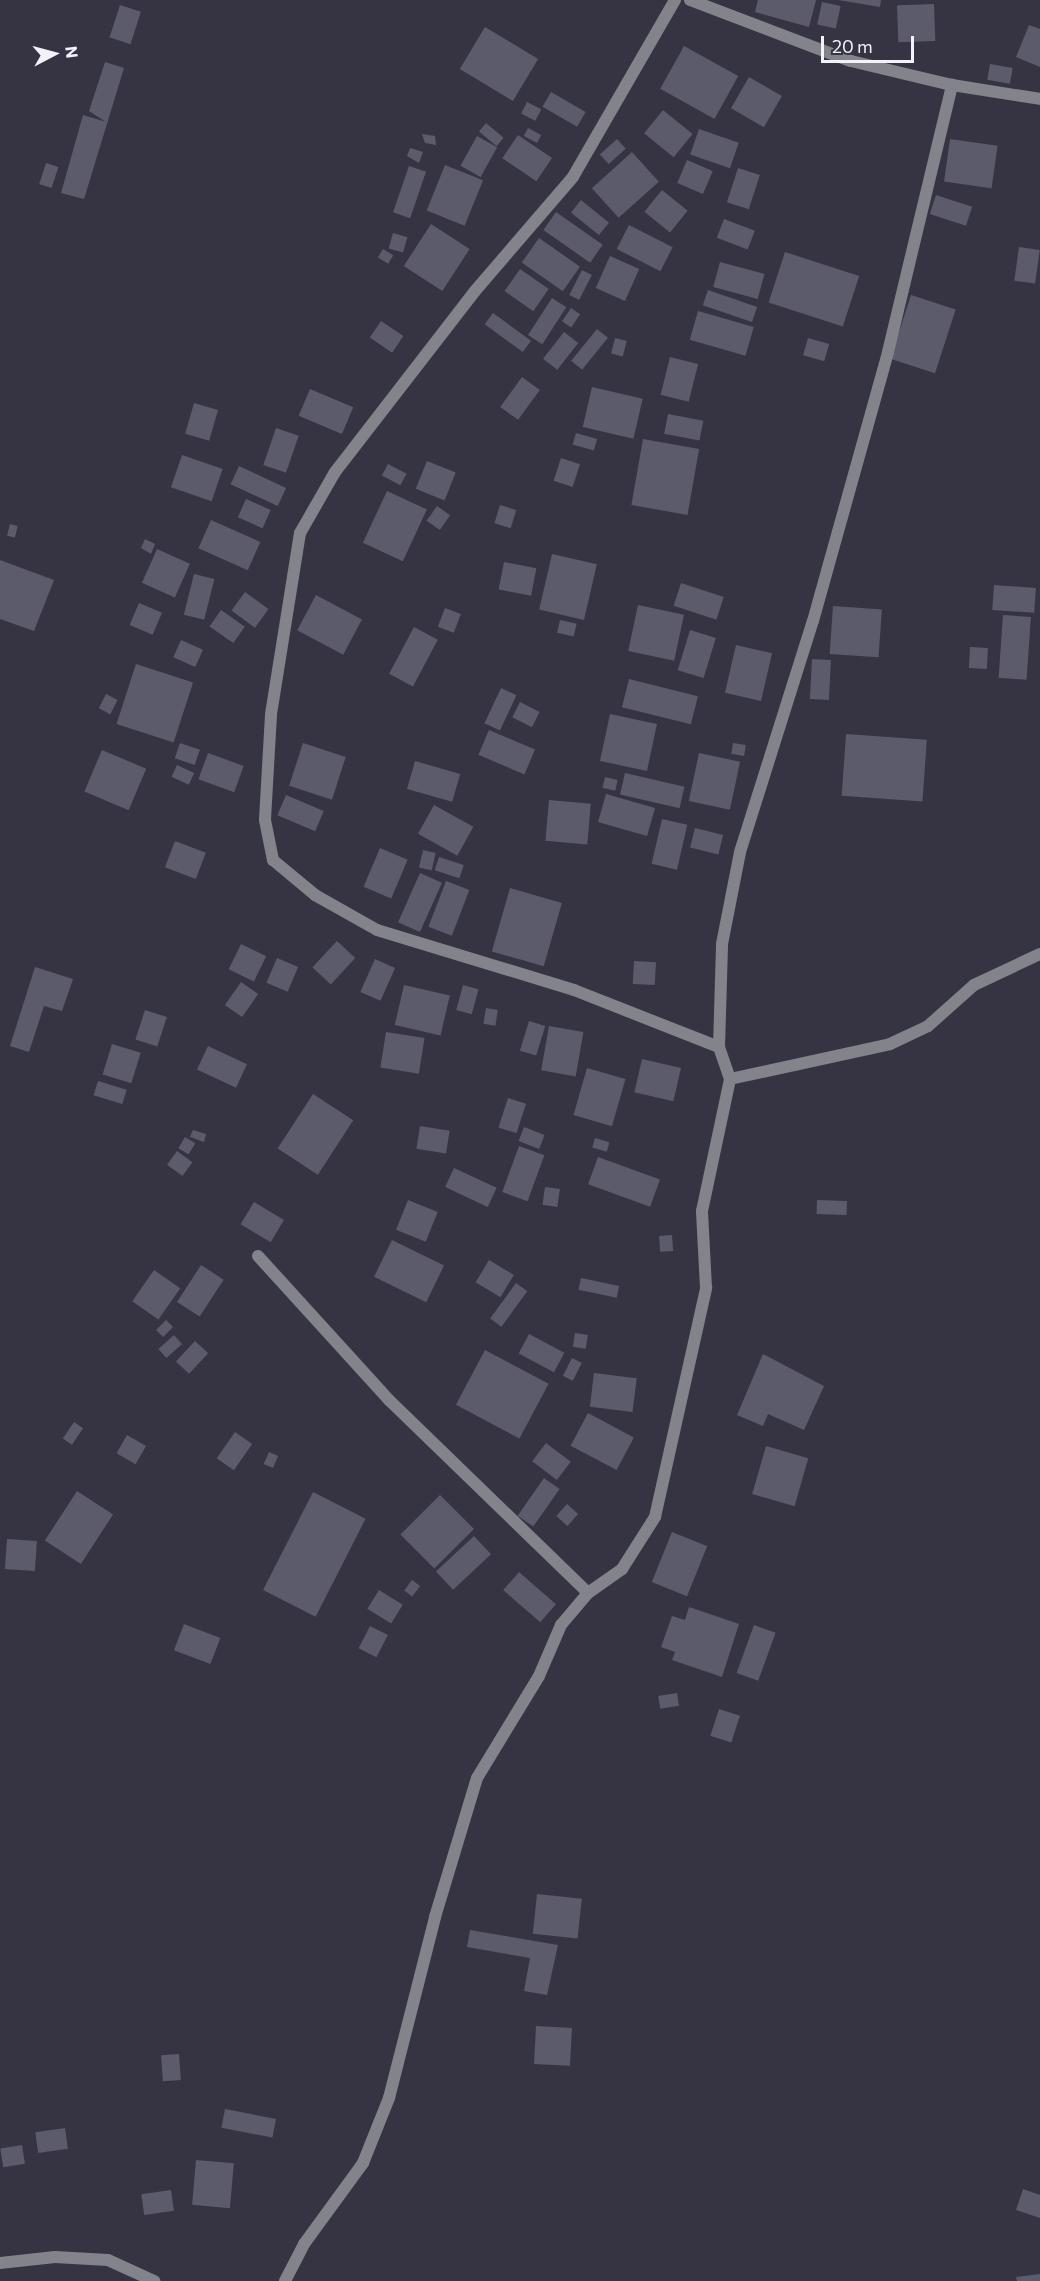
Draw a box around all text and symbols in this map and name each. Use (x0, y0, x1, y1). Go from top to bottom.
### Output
north arrow (24, 24, 84, 84)
scale bar (824, 24, 917, 62)
text: 20 m (832, 35, 873, 57)
text: N (62, 45, 82, 59)

